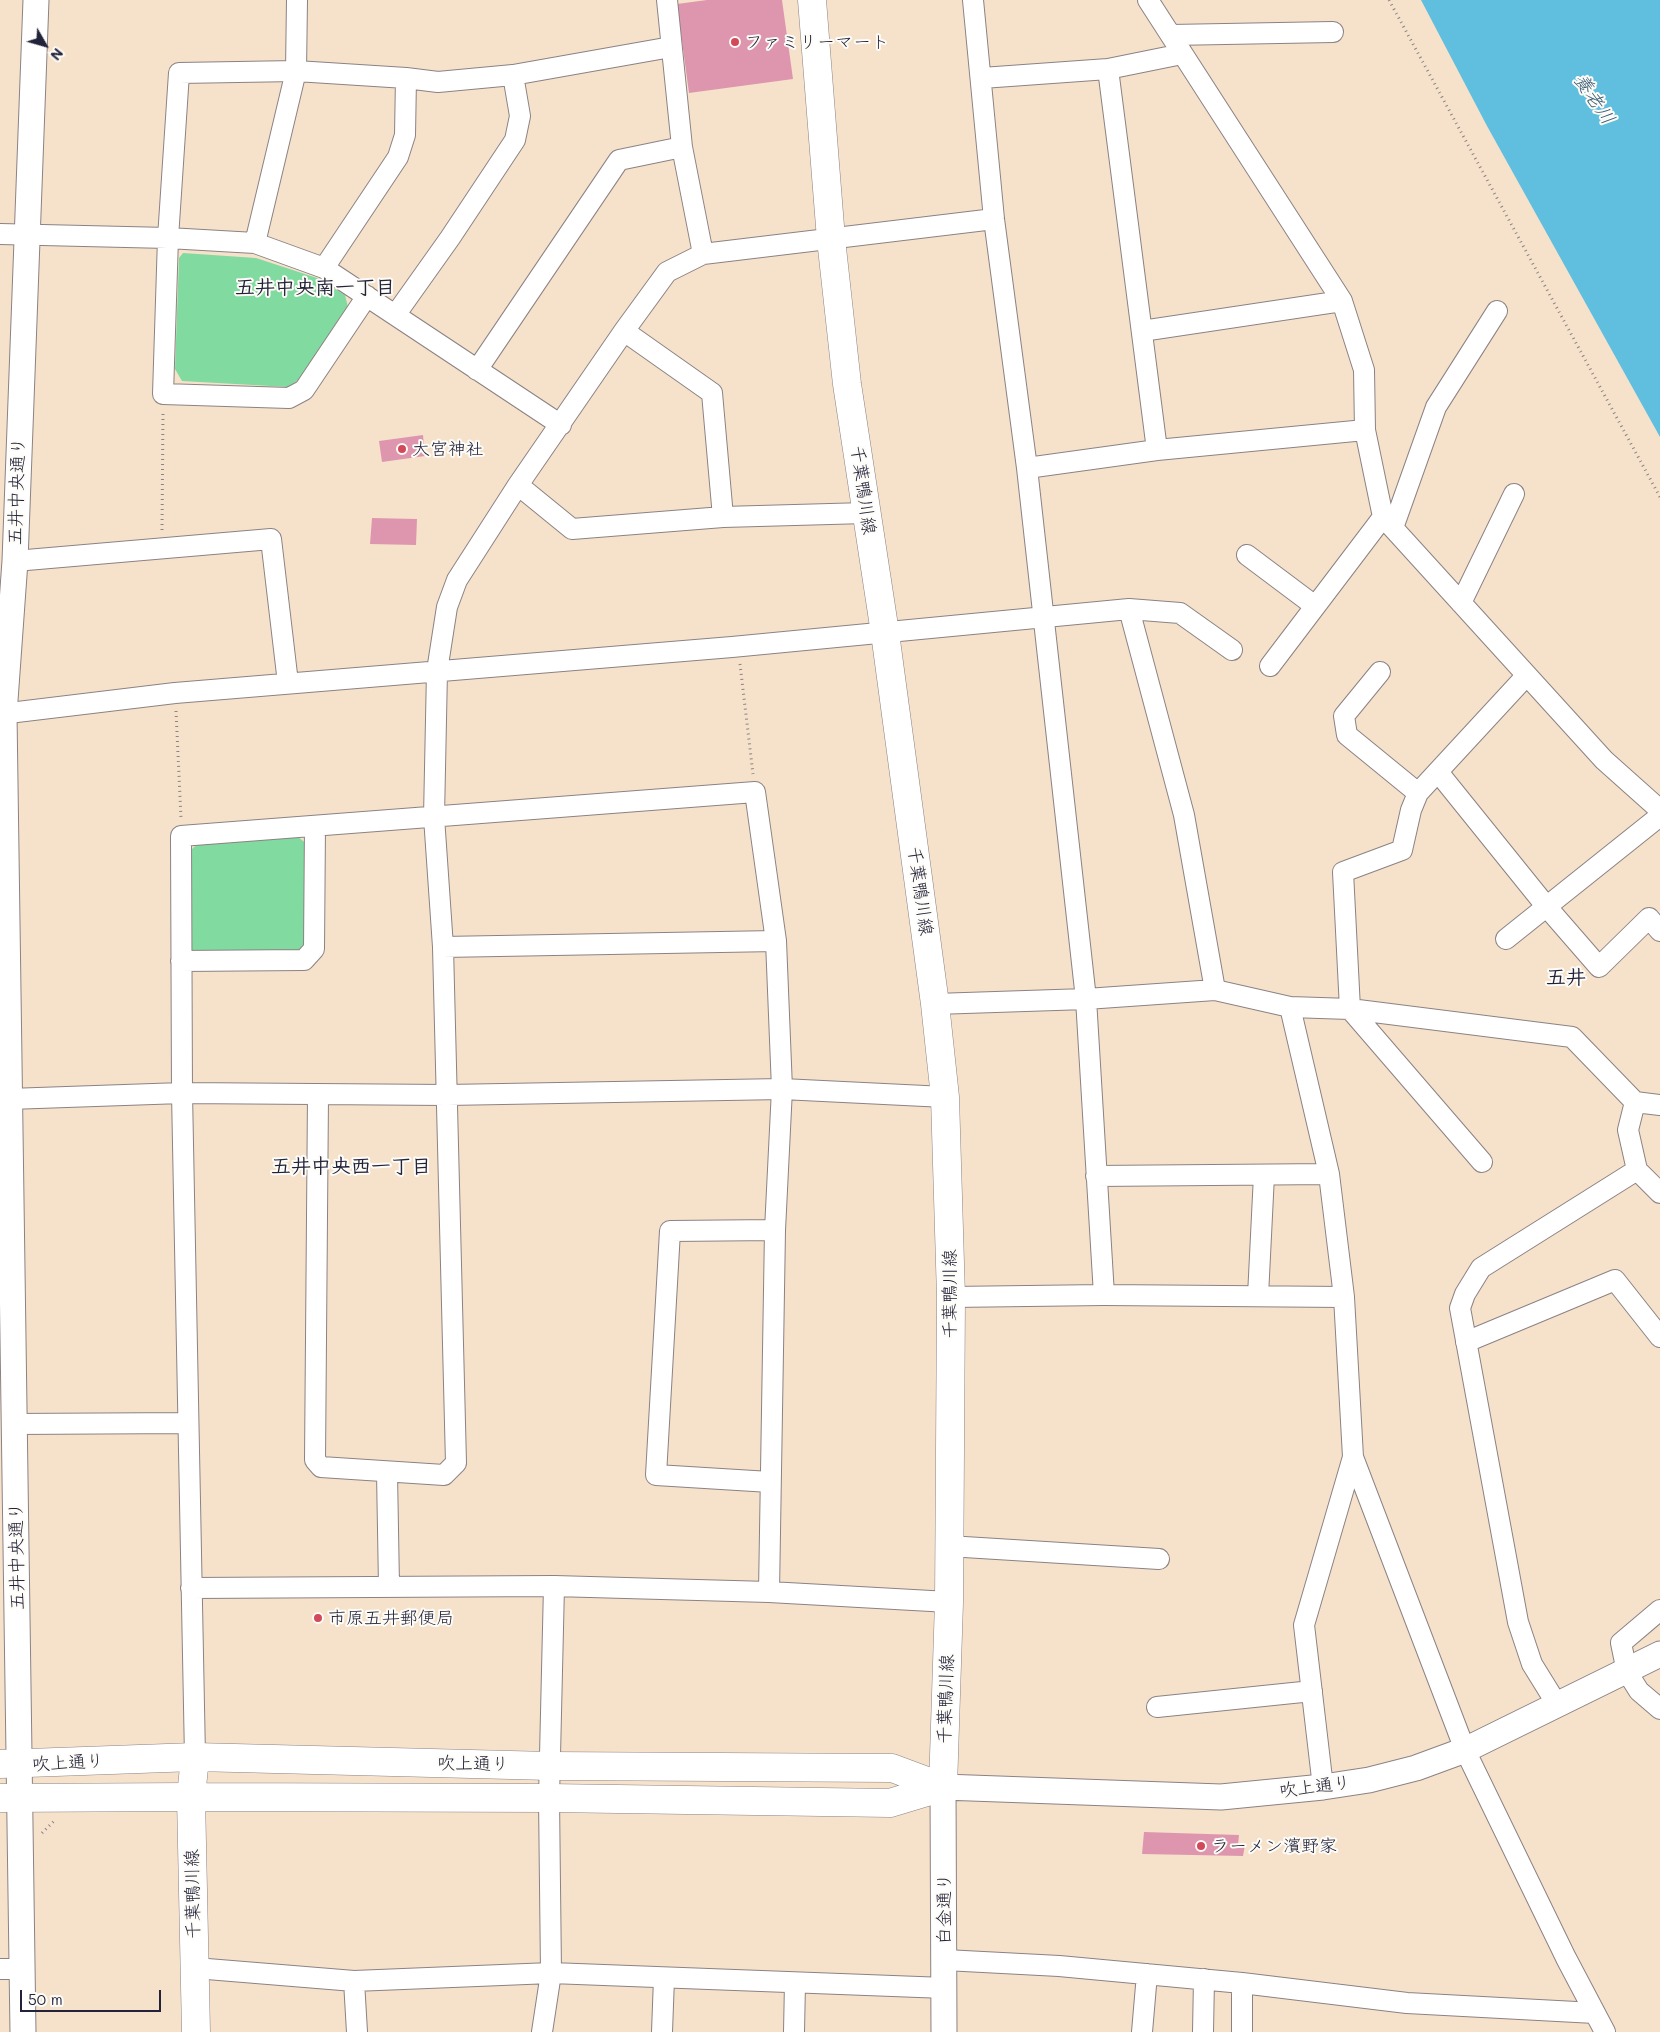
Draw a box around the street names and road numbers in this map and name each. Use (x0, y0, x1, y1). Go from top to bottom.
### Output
street label: 五井中央通り (4, 437, 30, 545)
street label: 千葉鴨川線 (846, 444, 880, 536)
street label: 千葉鴨川線 (903, 845, 937, 937)
street label: 千葉鴨川線 (939, 1249, 961, 1339)
street label: 五井中央通り (5, 1502, 29, 1610)
street label: 千葉鴨川線 (934, 1654, 958, 1744)
street label: 吹上通り (31, 1750, 105, 1776)
street label: 吹上通り (437, 1753, 509, 1775)
street label: 吹上通り (1278, 1772, 1352, 1802)
street label: 千葉鴨川線 (181, 1849, 205, 1939)
street label: 白金通り (933, 1873, 955, 1945)

